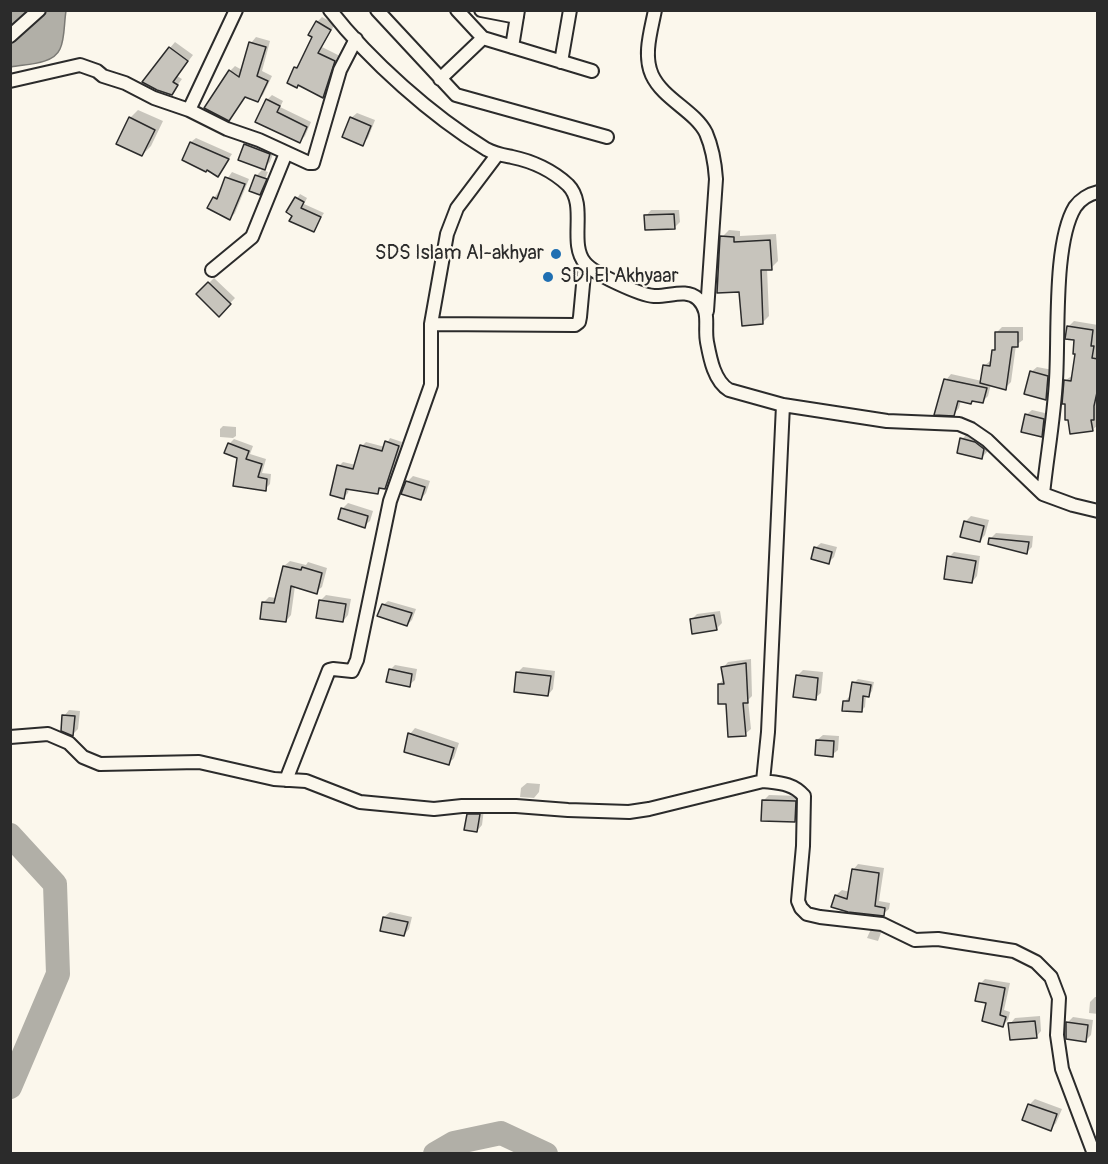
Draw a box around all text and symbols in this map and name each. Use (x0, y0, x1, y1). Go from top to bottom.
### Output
place label: SDS Islam Al-akhyar (375, 242, 544, 266)
marker: SDS Islam Al-akhyar (549, 247, 563, 261)
place label: SDI El Akhyaar (560, 265, 679, 289)
marker: SDI El Akhyaar (541, 270, 555, 284)

